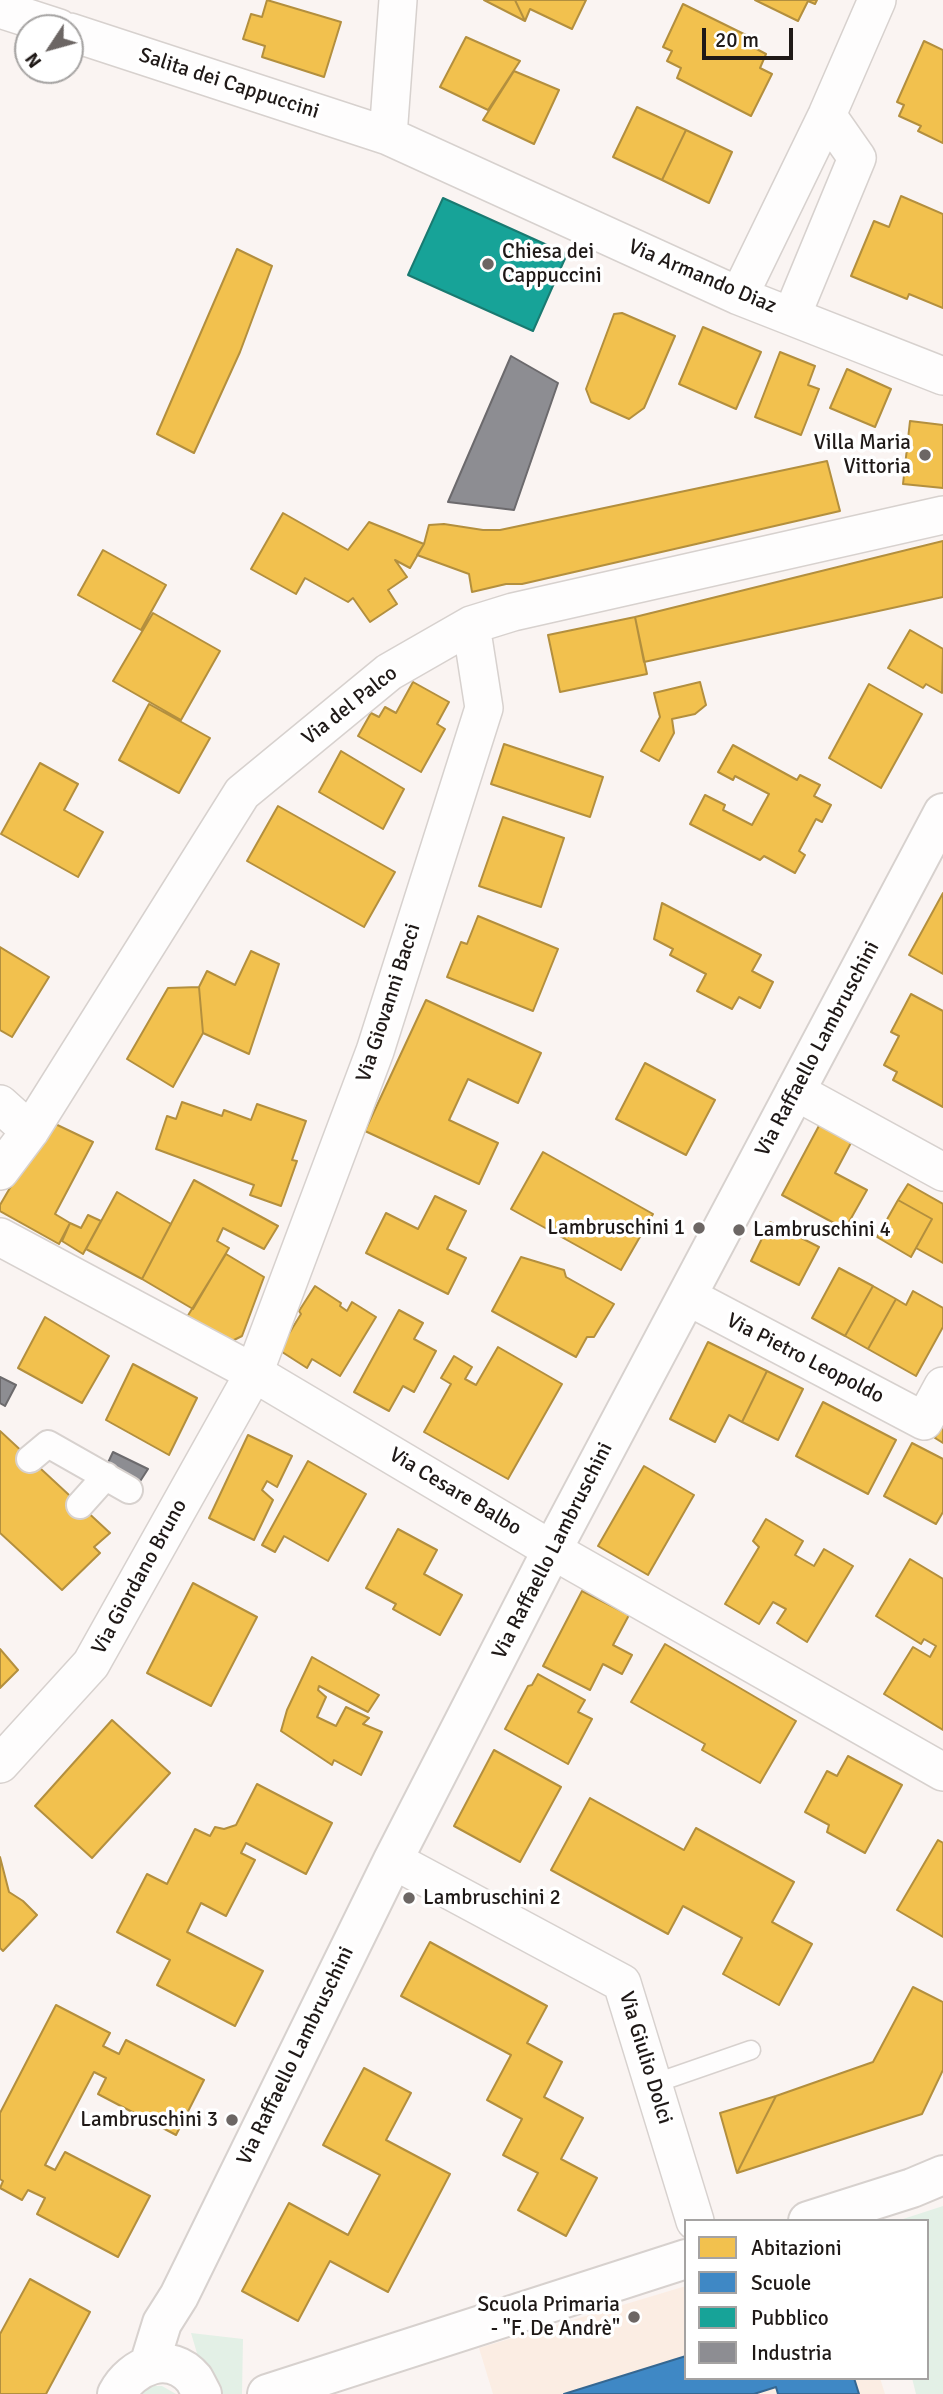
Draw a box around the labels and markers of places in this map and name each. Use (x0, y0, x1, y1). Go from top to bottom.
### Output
place label: Chiesa dei Cappuccini (502, 239, 602, 289)
marker: Chiesa dei Cappuccini (480, 256, 496, 272)
place label: Villa Maria Vittoria (814, 430, 911, 480)
marker: Villa Maria Vittoria (917, 447, 933, 463)
place label: Lambruschini 1 (547, 1215, 685, 1241)
place label: Lambruschini 4 (753, 1217, 891, 1243)
marker: Lambruschini 1 (691, 1220, 707, 1236)
marker: Lambruschini 4 (731, 1222, 747, 1238)
place label: Lambruschini 2 (423, 1885, 561, 1911)
marker: Lambruschini 2 (401, 1890, 417, 1906)
place label: Lambruschini 3 (80, 2107, 218, 2133)
marker: Lambruschini 3 (224, 2112, 240, 2128)
place label: Scuola Primaria - "F. De Andrè" (477, 2292, 620, 2342)
marker: Scuola Primaria - "F. De Andrè" (626, 2309, 642, 2325)

